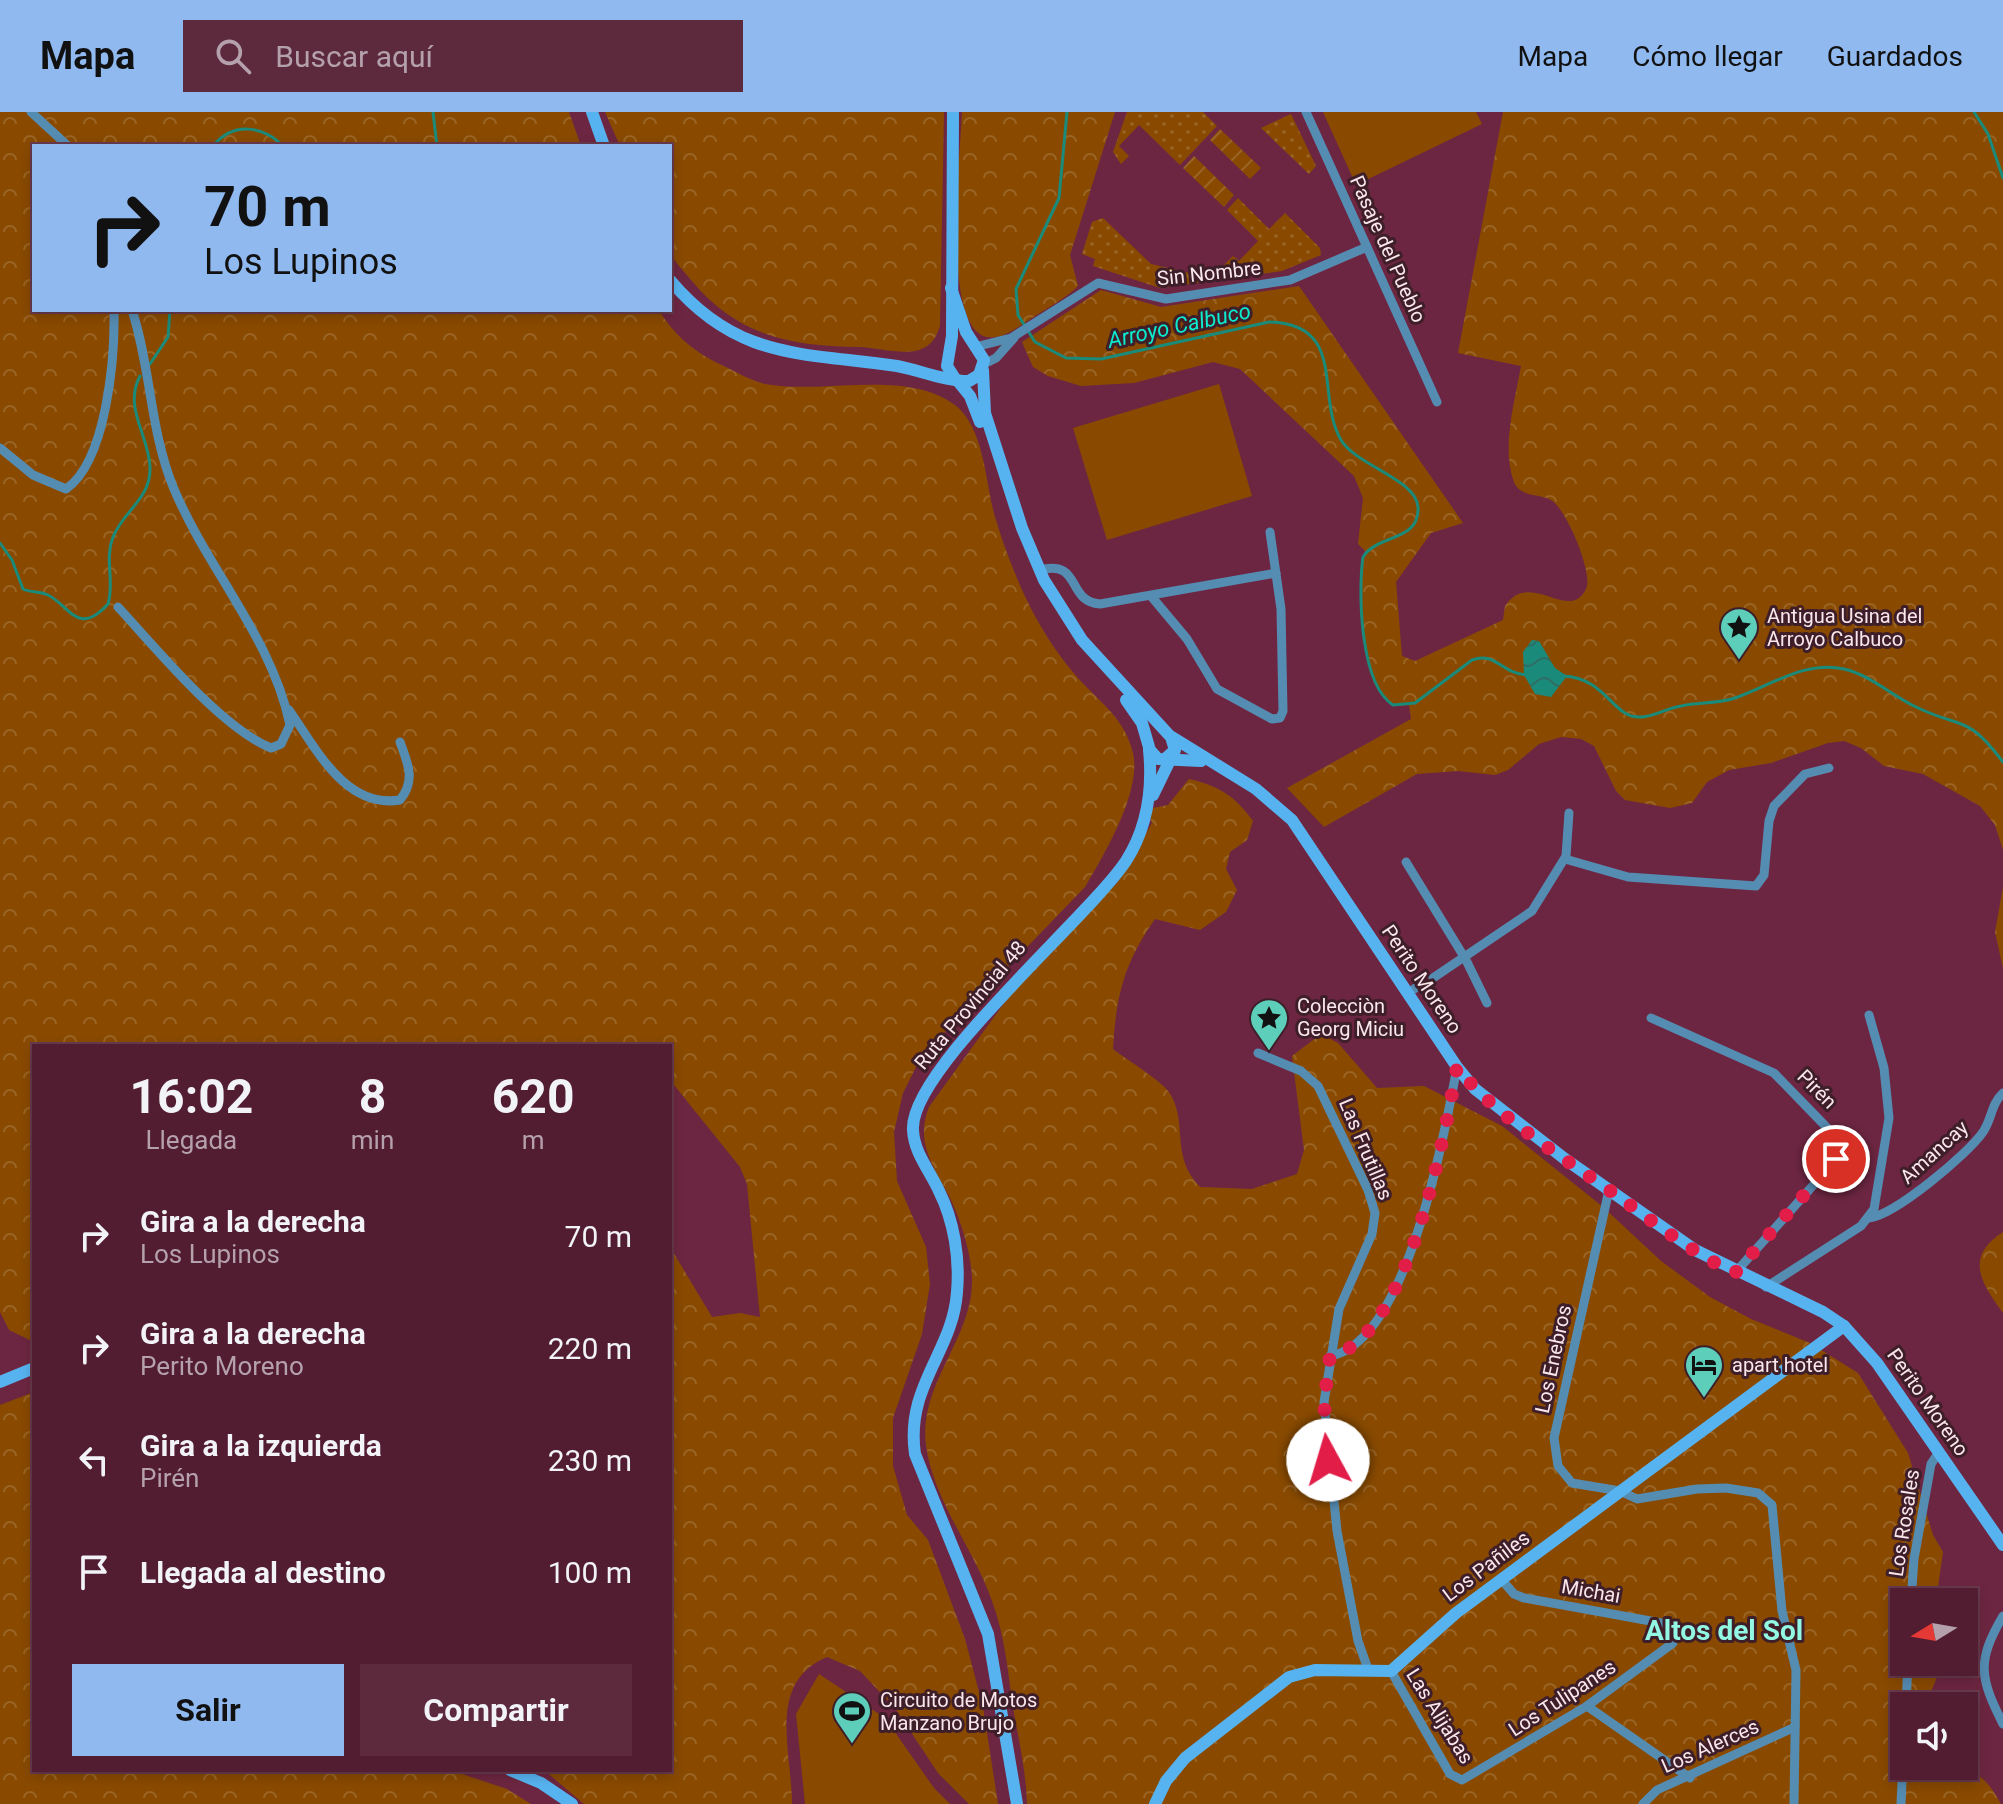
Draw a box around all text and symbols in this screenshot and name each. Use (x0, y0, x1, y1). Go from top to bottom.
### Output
search box (183, 20, 743, 92)
text: Mapa (40, 34, 135, 78)
icon: search (211, 34, 255, 78)
text: Buscar aquí (275, 39, 433, 74)
text: Mapa (1518, 40, 1588, 73)
text: Cómo llegar (1632, 40, 1783, 73)
text: Guardados (1827, 40, 1963, 73)
street label: Pasaje del Pueblo (1345, 172, 1431, 326)
text: 70 m (204, 174, 331, 240)
icon: right (72, 176, 176, 280)
text: Los Lupinos (204, 241, 398, 283)
street label: Sin Nombre (1156, 256, 1262, 290)
water label: Arroyo Calbuco (1104, 298, 1253, 353)
place label: Antigua Usina del Arroyo Calbuco (1767, 604, 1922, 651)
place icon: Antigua Usina del Arroyo Calbuco (1718, 606, 1760, 661)
street label: Perito Moreno (1377, 920, 1467, 1038)
street label: Ruta Provincial 48 (909, 936, 1031, 1074)
place label: Colecciòn Georg Miciu (1297, 994, 1404, 1041)
place icon: Colecciòn Georg Miciu (1248, 997, 1290, 1052)
street label: Pirén (1792, 1064, 1842, 1114)
text: 16:02 (130, 1068, 253, 1125)
text: 8 (359, 1068, 386, 1125)
text: 620 (492, 1068, 574, 1125)
street label: Las Frutillas (1334, 1095, 1398, 1203)
street label: Amancay (1895, 1115, 1973, 1189)
text: Llegada (146, 1125, 237, 1155)
text: min (351, 1125, 394, 1155)
text: m (522, 1125, 545, 1155)
pin (1802, 1125, 1870, 1193)
icon: arrive (1814, 1137, 1858, 1181)
text: Gira a la derecha (140, 1204, 366, 1239)
icon: right (72, 1214, 116, 1258)
text: 70 m (565, 1219, 632, 1254)
text: Los Lupinos (140, 1239, 280, 1269)
street label: Los Enebros (1530, 1303, 1576, 1415)
text: Gira a la derecha (140, 1316, 366, 1351)
icon: right (72, 1326, 116, 1370)
text: 220 m (548, 1331, 632, 1366)
hotel icon: apart hotel (1683, 1344, 1725, 1399)
street label: Perito Moreno (1882, 1344, 1974, 1460)
text: Perito Moreno (140, 1351, 304, 1381)
place label: apart hotel (1732, 1353, 1828, 1377)
position arrow (1286, 1418, 1370, 1502)
text: Gira a la izquierda (140, 1428, 382, 1463)
icon: left (72, 1438, 116, 1482)
text: 230 m (548, 1443, 632, 1478)
text: Pirén (140, 1463, 199, 1493)
street label: Los Rosales (1884, 1468, 1924, 1578)
street label: Los Pañiles (1438, 1526, 1534, 1606)
icon: arrive (72, 1550, 116, 1594)
text: Llegada al destino (140, 1555, 386, 1590)
text: 100 m (548, 1555, 632, 1590)
street label: Michai (1560, 1574, 1622, 1608)
north arrow (1890, 1588, 1978, 1676)
map controls (1890, 1588, 1978, 1780)
district label: Altos del Sol (1645, 1614, 1803, 1647)
street label: Los Tulipanes (1504, 1654, 1620, 1742)
button: Salir (72, 1664, 344, 1756)
button: Compartir (360, 1664, 632, 1756)
street label: Las Alijabas (1401, 1664, 1479, 1768)
place label: Circuito de Motos Manzano Brujo (880, 1688, 1037, 1735)
sports icon: Circuito de Motos Manzano Brujo (831, 1690, 873, 1745)
button: sound (1890, 1692, 1978, 1780)
street label: Los Alerces (1658, 1714, 1762, 1778)

